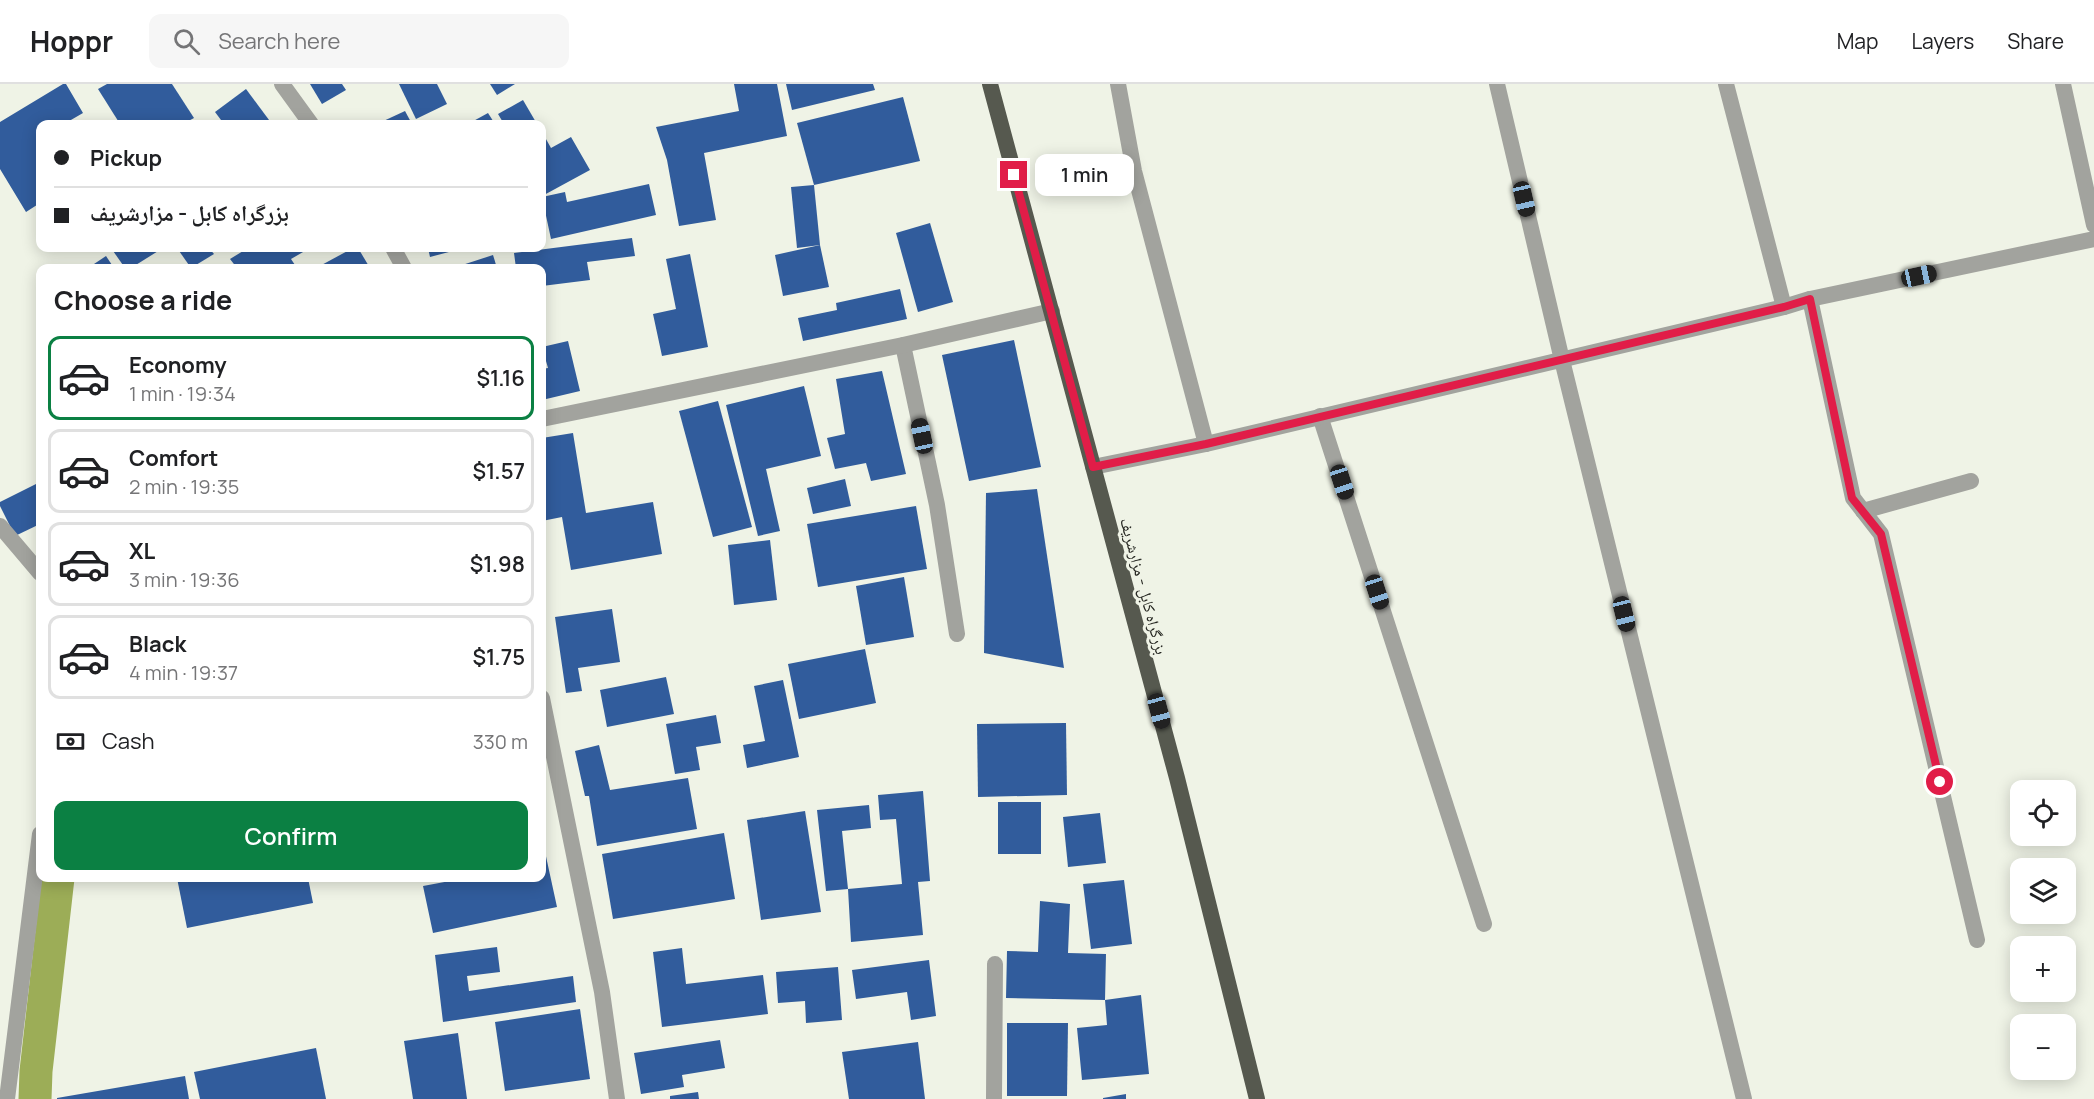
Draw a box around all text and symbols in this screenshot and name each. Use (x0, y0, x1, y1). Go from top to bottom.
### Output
search box (149, 14, 569, 68)
text: Hoppr (30, 22, 113, 60)
icon: search (170, 25, 203, 58)
text: Search here (218, 26, 340, 56)
text: Map (1837, 27, 1878, 55)
text: Layers (1911, 27, 1974, 55)
text: Share (2007, 27, 2064, 55)
text: Pickup (90, 143, 162, 173)
callout: 1 min (1035, 154, 1134, 196)
route end (1000, 161, 1027, 188)
text: 1 min (1061, 161, 1108, 188)
car (1511, 179, 1537, 219)
text: بزرگراه کابل - مزارشریف (90, 198, 289, 228)
car (1900, 263, 1938, 289)
text: Choose a ride (54, 281, 232, 318)
text: Economy (129, 350, 227, 380)
icon: car (57, 351, 111, 405)
text: $1.16 (476, 363, 525, 393)
text: 1 min · 19:34 (129, 380, 236, 407)
car (909, 417, 935, 455)
text: Comfort (129, 443, 218, 473)
icon: car (57, 444, 111, 498)
text: $1.57 (472, 456, 525, 486)
car (1328, 462, 1356, 502)
text: 2 min · 19:35 (129, 473, 239, 500)
street label: بزرگراه کابل - مزارشریف (1115, 515, 1173, 657)
text: XL (129, 536, 155, 566)
icon: car (57, 537, 111, 591)
text: $1.98 (470, 549, 525, 579)
text: 3 min · 19:36 (129, 566, 240, 593)
car (1363, 572, 1391, 612)
car (1611, 594, 1637, 634)
text: Black (129, 629, 186, 659)
icon: car (57, 630, 111, 684)
text: $1.75 (472, 642, 525, 672)
text: 4 min · 19:37 (129, 659, 238, 686)
car (1146, 691, 1172, 731)
icon: cash (54, 725, 87, 758)
text: Cash (102, 726, 155, 756)
text: 330 m (473, 728, 528, 755)
route start (1926, 768, 1953, 795)
map controls (2010, 780, 2076, 1080)
button: locate (2010, 780, 2076, 846)
button: Confirm (54, 801, 528, 870)
button: layers (2010, 858, 2076, 924)
button: + (2010, 936, 2076, 1002)
button: − (2010, 1014, 2076, 1080)

